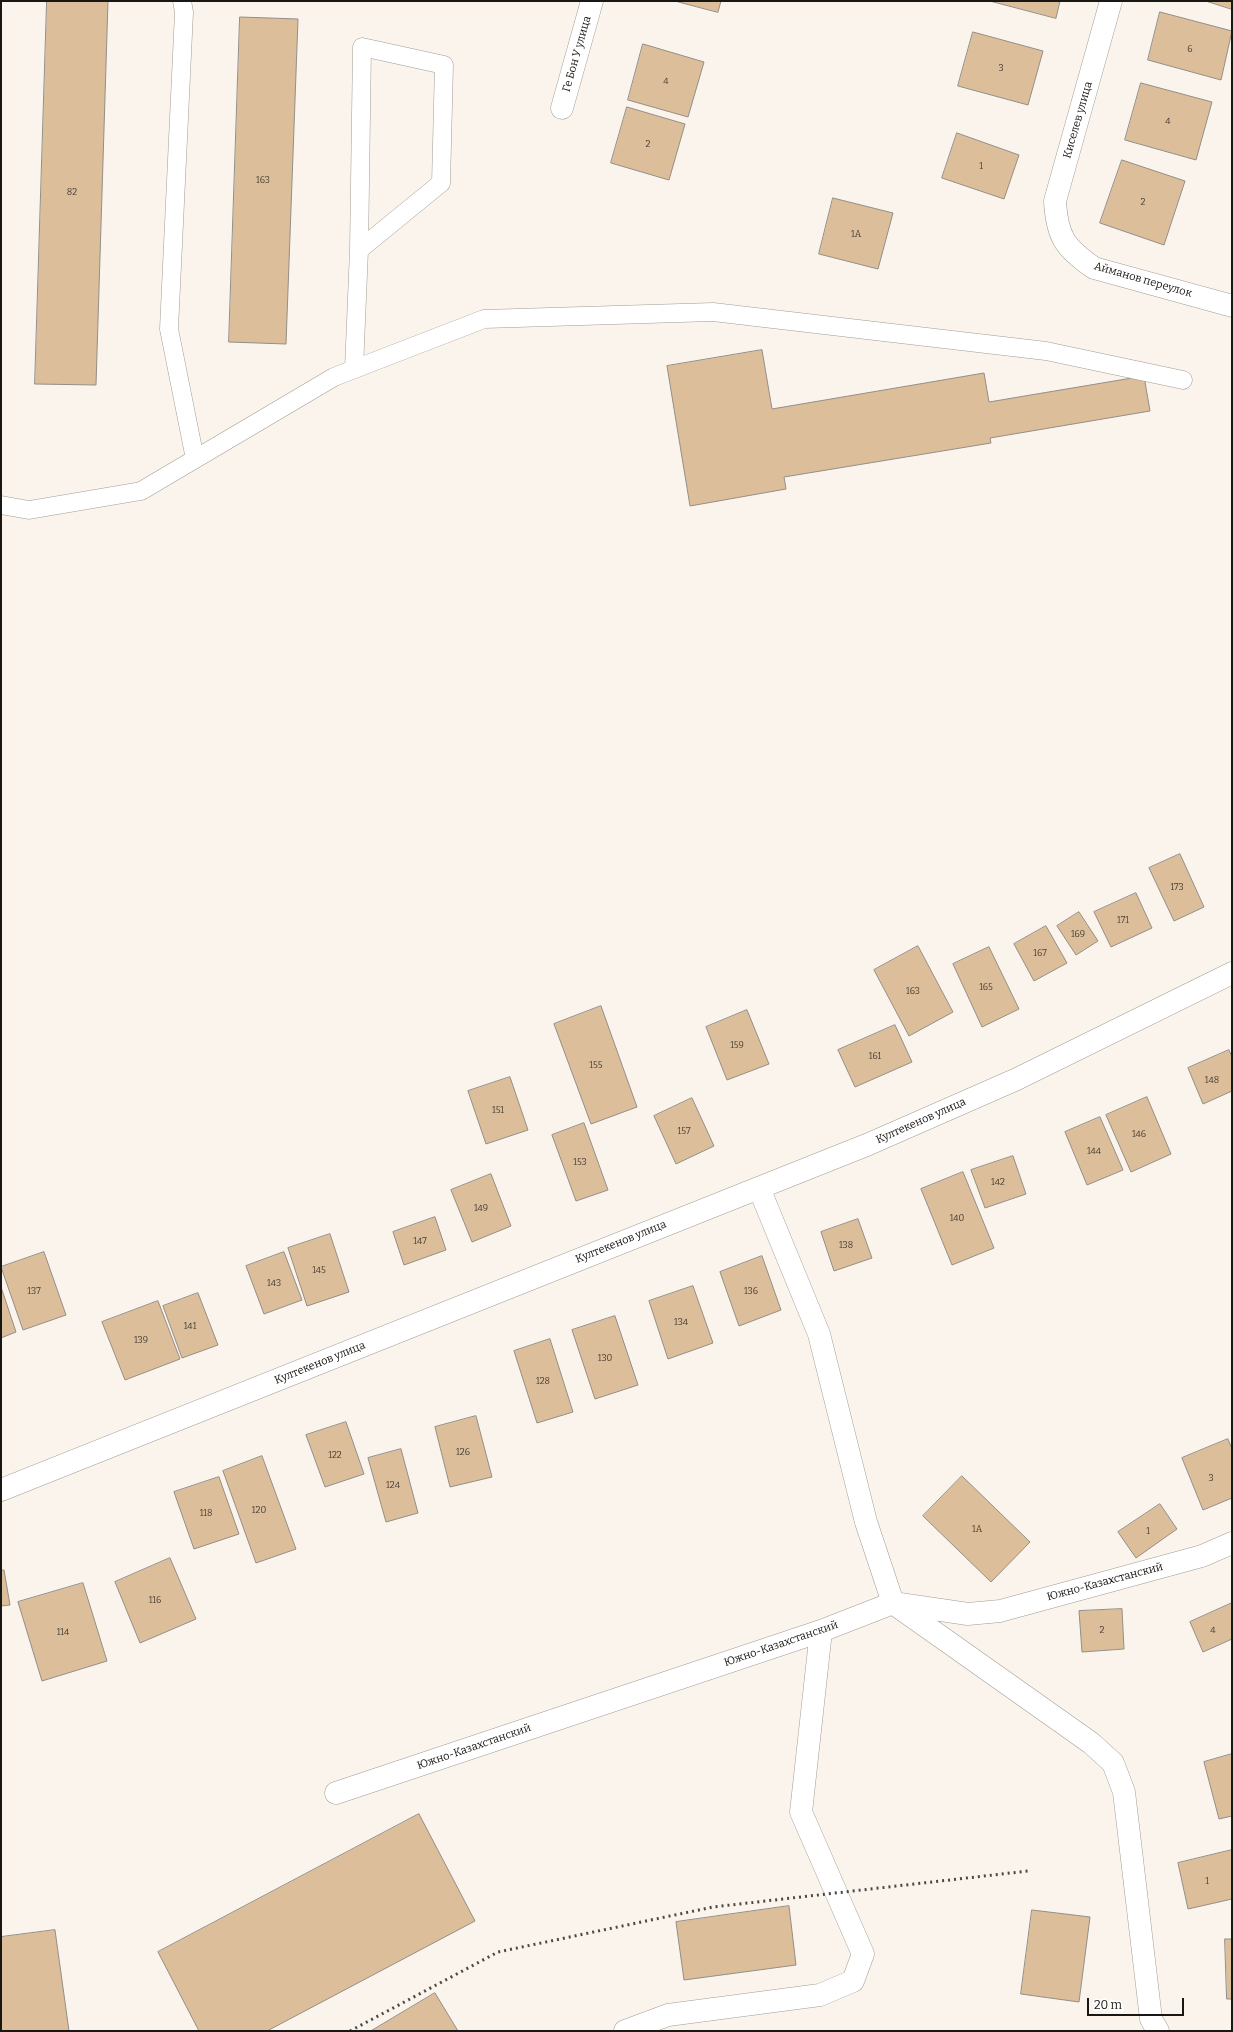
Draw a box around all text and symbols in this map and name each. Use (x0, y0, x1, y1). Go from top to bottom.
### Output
street label: Ге Бон У улица (560, 15, 594, 93)
house number: 6 (1187, 44, 1193, 54)
house number: 3 (998, 63, 1004, 73)
house number: 4 (663, 76, 669, 86)
street label: Киселев улица (1061, 80, 1095, 160)
house number: 4 (1165, 116, 1171, 126)
house number: 2 (646, 139, 650, 149)
house number: 1 (979, 161, 983, 171)
house number: 163 (256, 175, 270, 185)
house number: 82 (67, 187, 77, 197)
house number: 2 (1141, 197, 1145, 207)
house number: 1А (851, 229, 861, 239)
street label: Айманов переулок (1092, 260, 1194, 300)
house number: 173 (1170, 882, 1184, 892)
house number: 171 (1117, 915, 1129, 925)
house number: 169 (1071, 929, 1085, 939)
house number: 167 (1033, 948, 1047, 958)
house number: 165 (979, 982, 993, 992)
house number: 163 (906, 986, 920, 996)
house number: 159 (730, 1040, 744, 1050)
house number: 161 (869, 1051, 881, 1061)
house number: 155 (589, 1060, 603, 1070)
house number: 148 (1205, 1075, 1219, 1085)
street label: Култекенов улица (874, 1095, 968, 1147)
house number: 151 (492, 1105, 504, 1115)
house number: 157 (678, 1126, 690, 1136)
house number: 146 (1132, 1129, 1146, 1139)
house number: 144 (1087, 1146, 1101, 1156)
house number: 153 (573, 1157, 587, 1167)
house number: 142 (991, 1177, 1005, 1187)
house number: 149 (474, 1203, 488, 1213)
house number: 140 (950, 1213, 964, 1223)
street label: Култекенов улица (574, 1218, 668, 1266)
house number: 147 (413, 1236, 427, 1246)
house number: 138 (839, 1240, 853, 1250)
house number: 145 (312, 1265, 326, 1275)
house number: 143 (267, 1278, 281, 1288)
house number: 137 (27, 1286, 41, 1296)
house number: 136 (744, 1286, 758, 1296)
house number: 134 (674, 1317, 688, 1327)
house number: 141 (184, 1321, 196, 1331)
house number: 139 (134, 1335, 148, 1345)
street label: Култекенов улица (273, 1339, 367, 1387)
house number: 130 (598, 1353, 612, 1363)
house number: 128 (536, 1376, 550, 1386)
house number: 126 (456, 1447, 470, 1457)
house number: 122 (328, 1450, 342, 1460)
house number: 3 (1208, 1473, 1214, 1483)
house number: 124 (386, 1480, 400, 1490)
house number: 120 (252, 1505, 266, 1515)
house number: 118 (200, 1508, 212, 1518)
house number: 1А (972, 1524, 982, 1534)
house number: 1 (1146, 1526, 1150, 1536)
street label: Южно-Казахстанский (1046, 1560, 1164, 1604)
house number: 116 (149, 1595, 161, 1605)
street label: Южно-Казахстанский (722, 1618, 840, 1670)
house number: 2 (1100, 1625, 1104, 1635)
house number: 4 (1210, 1625, 1216, 1635)
house number: 114 (57, 1627, 69, 1637)
street label: Южно-Казахстанский (415, 1721, 533, 1773)
house number: 1 (1205, 1876, 1209, 1886)
scale bar (1089, 1990, 1186, 2016)
text: 20 m (1094, 1998, 1122, 2012)

